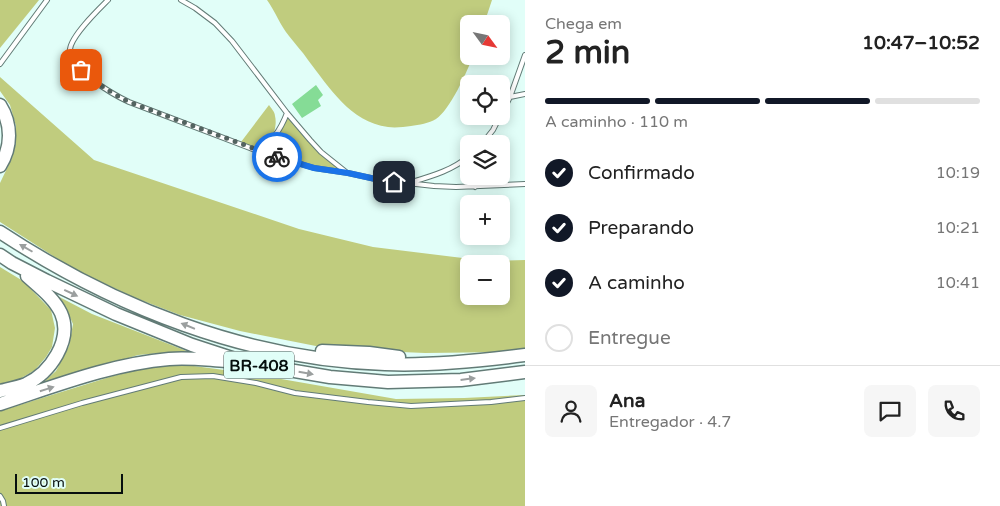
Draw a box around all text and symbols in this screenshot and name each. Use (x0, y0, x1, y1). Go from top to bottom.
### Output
text: Chega em (545, 14, 622, 34)
north arrow (460, 15, 510, 65)
map controls (460, 15, 510, 305)
text: 10:47–10:52 (862, 32, 980, 54)
text: 2 min (545, 34, 630, 72)
pin (60, 49, 102, 91)
icon: bag (67, 56, 95, 84)
button: locate (460, 75, 510, 125)
text: A caminho · 110 m (545, 112, 688, 132)
courier (252, 132, 302, 182)
button: layers (460, 135, 510, 185)
icon: bike (263, 143, 291, 171)
icon: check (545, 159, 573, 187)
pin (373, 161, 415, 203)
text: Confirmado (588, 162, 695, 184)
text: 10:19 (936, 163, 980, 183)
icon: home (380, 168, 408, 196)
button: + (460, 195, 510, 245)
icon: check (545, 214, 573, 242)
text: Preparando (588, 217, 694, 239)
text: 10:21 (936, 218, 980, 238)
one-way arrow (18, 244, 33, 252)
button: − (460, 255, 510, 305)
icon: check (545, 269, 573, 297)
text: A caminho (588, 272, 685, 294)
text: 10:41 (936, 273, 980, 293)
one-way arrow (64, 289, 78, 297)
one-way arrow (180, 322, 195, 329)
text: Entregue (588, 327, 671, 349)
road number: BR-408 (224, 352, 294, 378)
one-way arrow (299, 370, 315, 378)
one-way arrow (461, 375, 477, 383)
one-way arrow (39, 385, 54, 393)
button: person (545, 385, 597, 437)
button: chat (864, 385, 916, 437)
button: phone (928, 385, 980, 437)
text: Ana (609, 390, 645, 412)
text: Entregador · 4.7 (609, 412, 731, 432)
scale bar (15, 471, 122, 494)
text: 100 m (22, 474, 65, 491)

